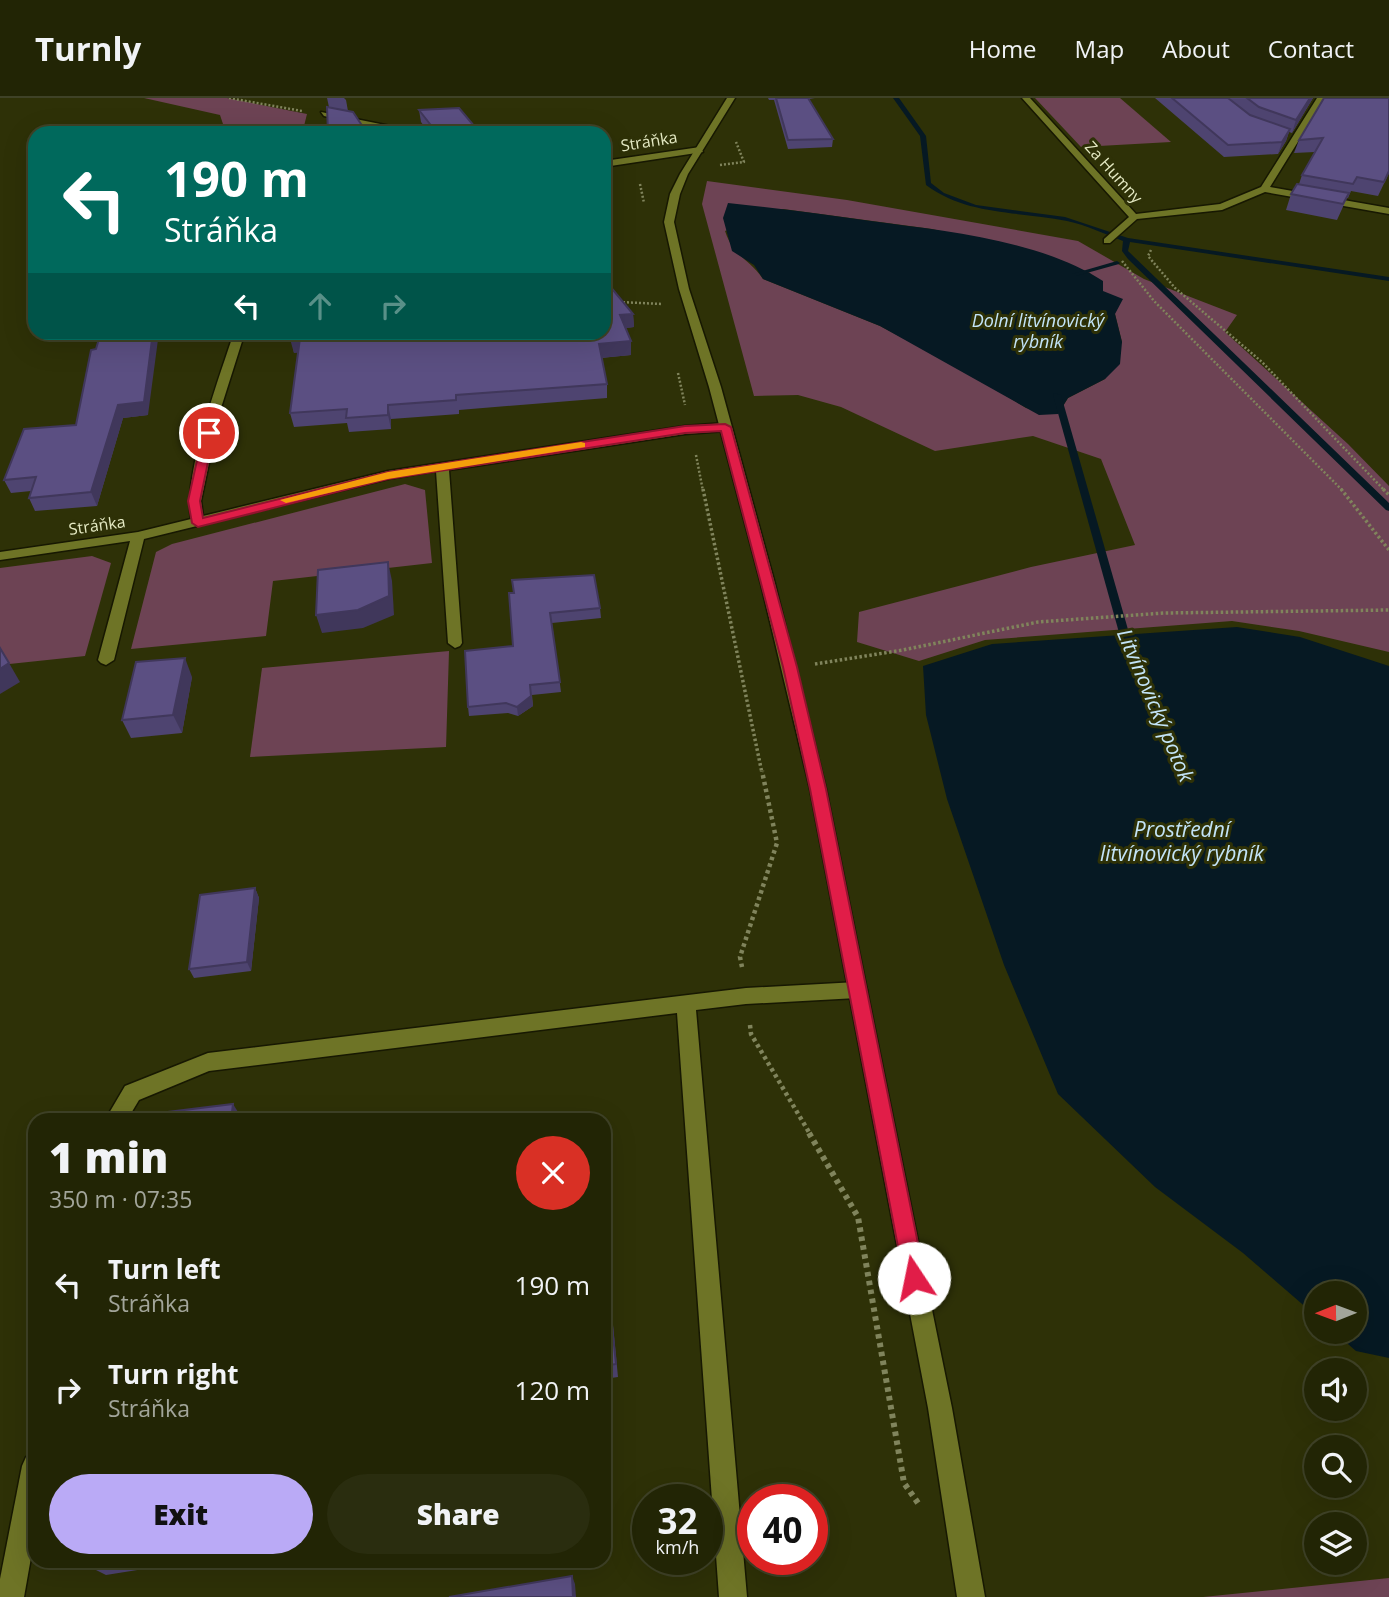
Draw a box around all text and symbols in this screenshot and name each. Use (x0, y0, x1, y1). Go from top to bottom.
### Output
text: Turnly (35, 26, 141, 71)
text: Home (969, 32, 1037, 65)
text: Map (1075, 32, 1124, 65)
text: About (1162, 32, 1230, 65)
text: Contact (1268, 32, 1354, 65)
street label: Stráňka (619, 126, 679, 156)
street label: Za Humny (1080, 136, 1148, 208)
text: 190 m (164, 145, 309, 211)
icon: left (49, 154, 140, 245)
text: Stráňka (164, 208, 278, 251)
icon: left (228, 287, 266, 325)
icon: ahead (301, 287, 339, 325)
icon: right (374, 287, 412, 325)
water label: Dolní litvínovický rybník (972, 308, 1106, 353)
pin (179, 403, 239, 463)
icon: arrive (190, 414, 228, 452)
street label: Stráňka (67, 510, 127, 540)
water label: Litvínovický potok (1111, 624, 1201, 787)
water label: Prostřední litvínovický rybník (1100, 815, 1265, 867)
text: 1 min (49, 1128, 168, 1185)
button: close (516, 1136, 590, 1210)
text: 350 m · 07:35 (49, 1183, 192, 1215)
position arrow (877, 1241, 951, 1315)
text: Turn left (108, 1251, 220, 1287)
icon: left (49, 1266, 87, 1304)
text: 190 m (515, 1267, 590, 1303)
north arrow (1304, 1281, 1367, 1344)
map controls (1304, 1281, 1367, 1575)
text: Stráňka (108, 1287, 190, 1319)
text: Turn right (108, 1356, 239, 1392)
button: sound (1304, 1358, 1367, 1421)
icon: right (49, 1371, 87, 1409)
text: 120 m (515, 1372, 590, 1408)
text: Stráňka (108, 1392, 190, 1424)
button: search (1304, 1435, 1367, 1498)
button: Exit (49, 1474, 313, 1554)
button: Share (327, 1474, 590, 1554)
speed limit sign: 40 (737, 1484, 828, 1575)
text: 32 (657, 1497, 698, 1544)
button: layers (1304, 1512, 1367, 1575)
text: km/h (656, 1535, 699, 1559)

